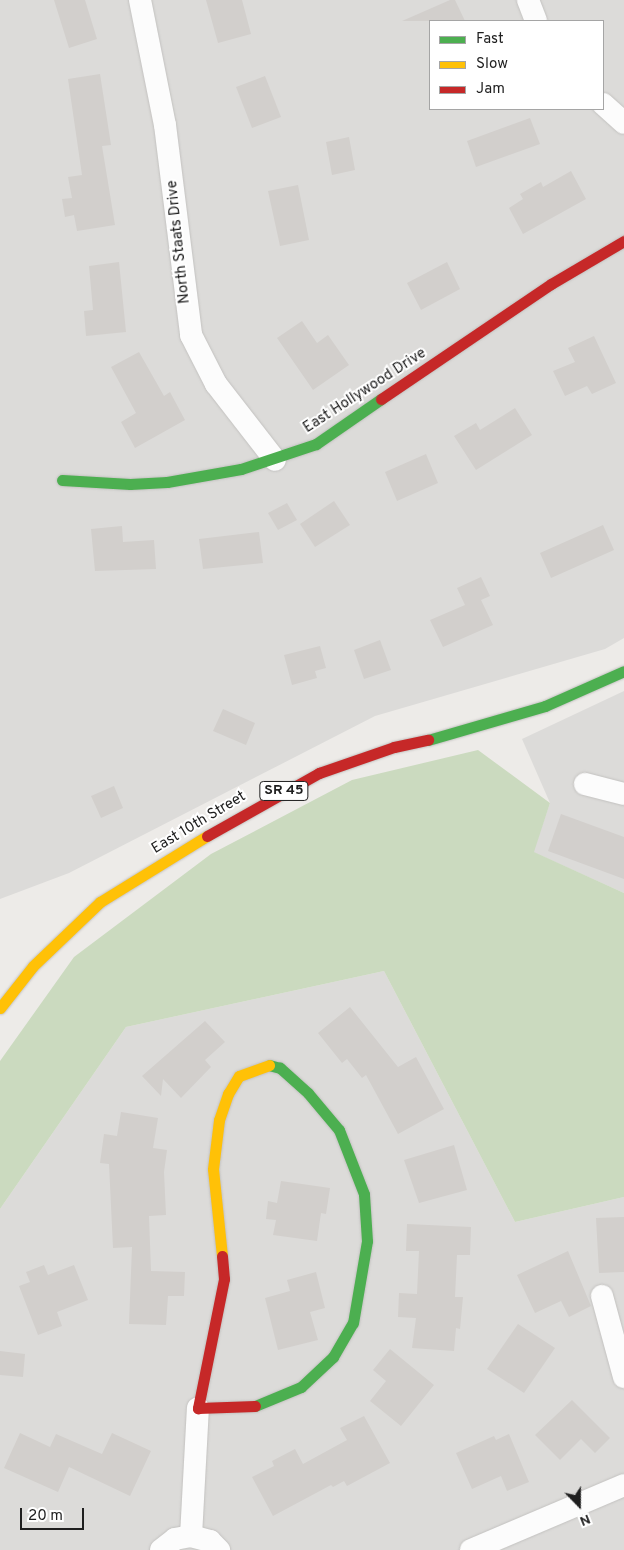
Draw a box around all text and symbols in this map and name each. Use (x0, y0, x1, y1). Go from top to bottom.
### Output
legend (429, 20, 604, 110)
text: Fast (476, 30, 504, 49)
text: Slow (476, 55, 508, 74)
text: Jam (476, 80, 505, 99)
street label: North Staats Drive (164, 179, 194, 305)
street label: East Hollywood Drive (300, 345, 430, 437)
road number: SR 45 (259, 779, 309, 802)
street label: East 10th Street (149, 788, 249, 858)
north arrow (554, 1480, 604, 1530)
scale bar (22, 1498, 86, 1530)
text: 20 m (28, 1507, 63, 1526)
text: N (577, 1510, 593, 1529)

